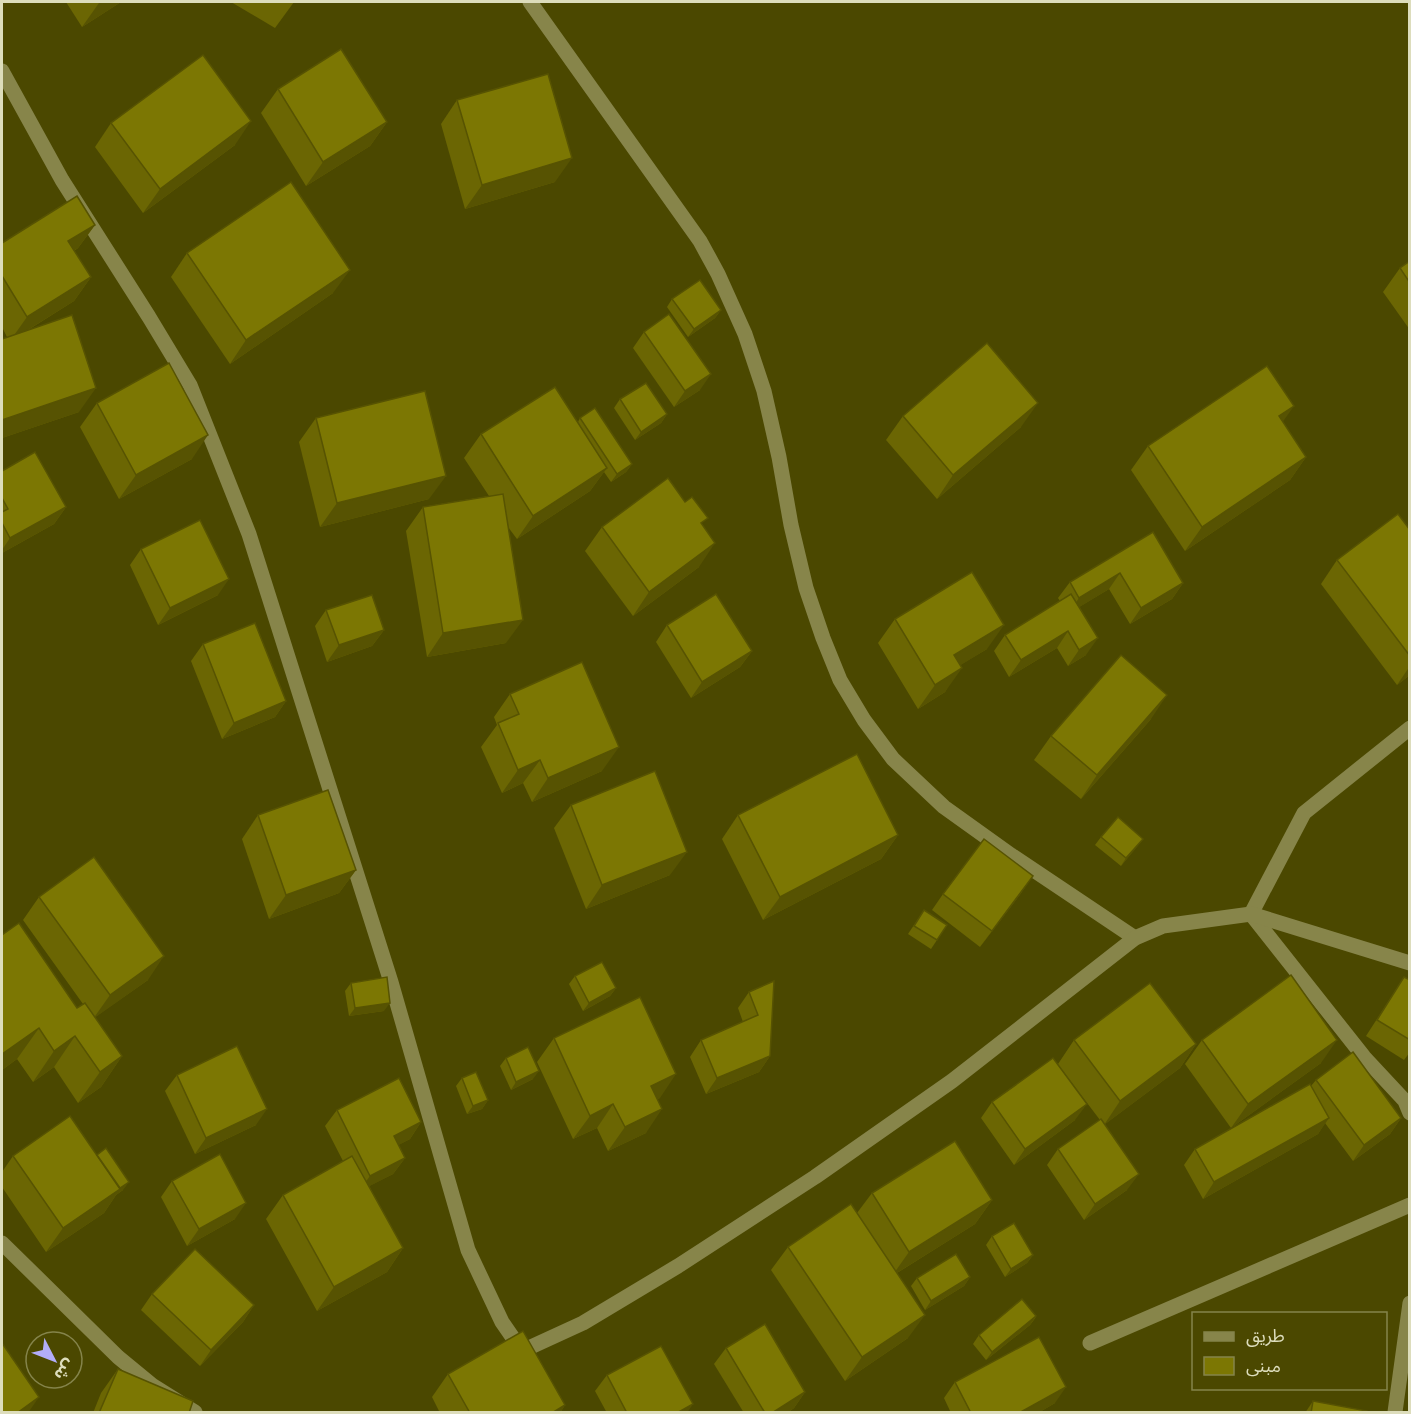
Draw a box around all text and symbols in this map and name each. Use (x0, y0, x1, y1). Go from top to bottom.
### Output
legend (1192, 1312, 1387, 1390)
text: طريق (1246, 1324, 1285, 1347)
north arrow (24, 1330, 84, 1390)
text: مبنى (1246, 1354, 1281, 1377)
text: ش (50, 1355, 80, 1385)

